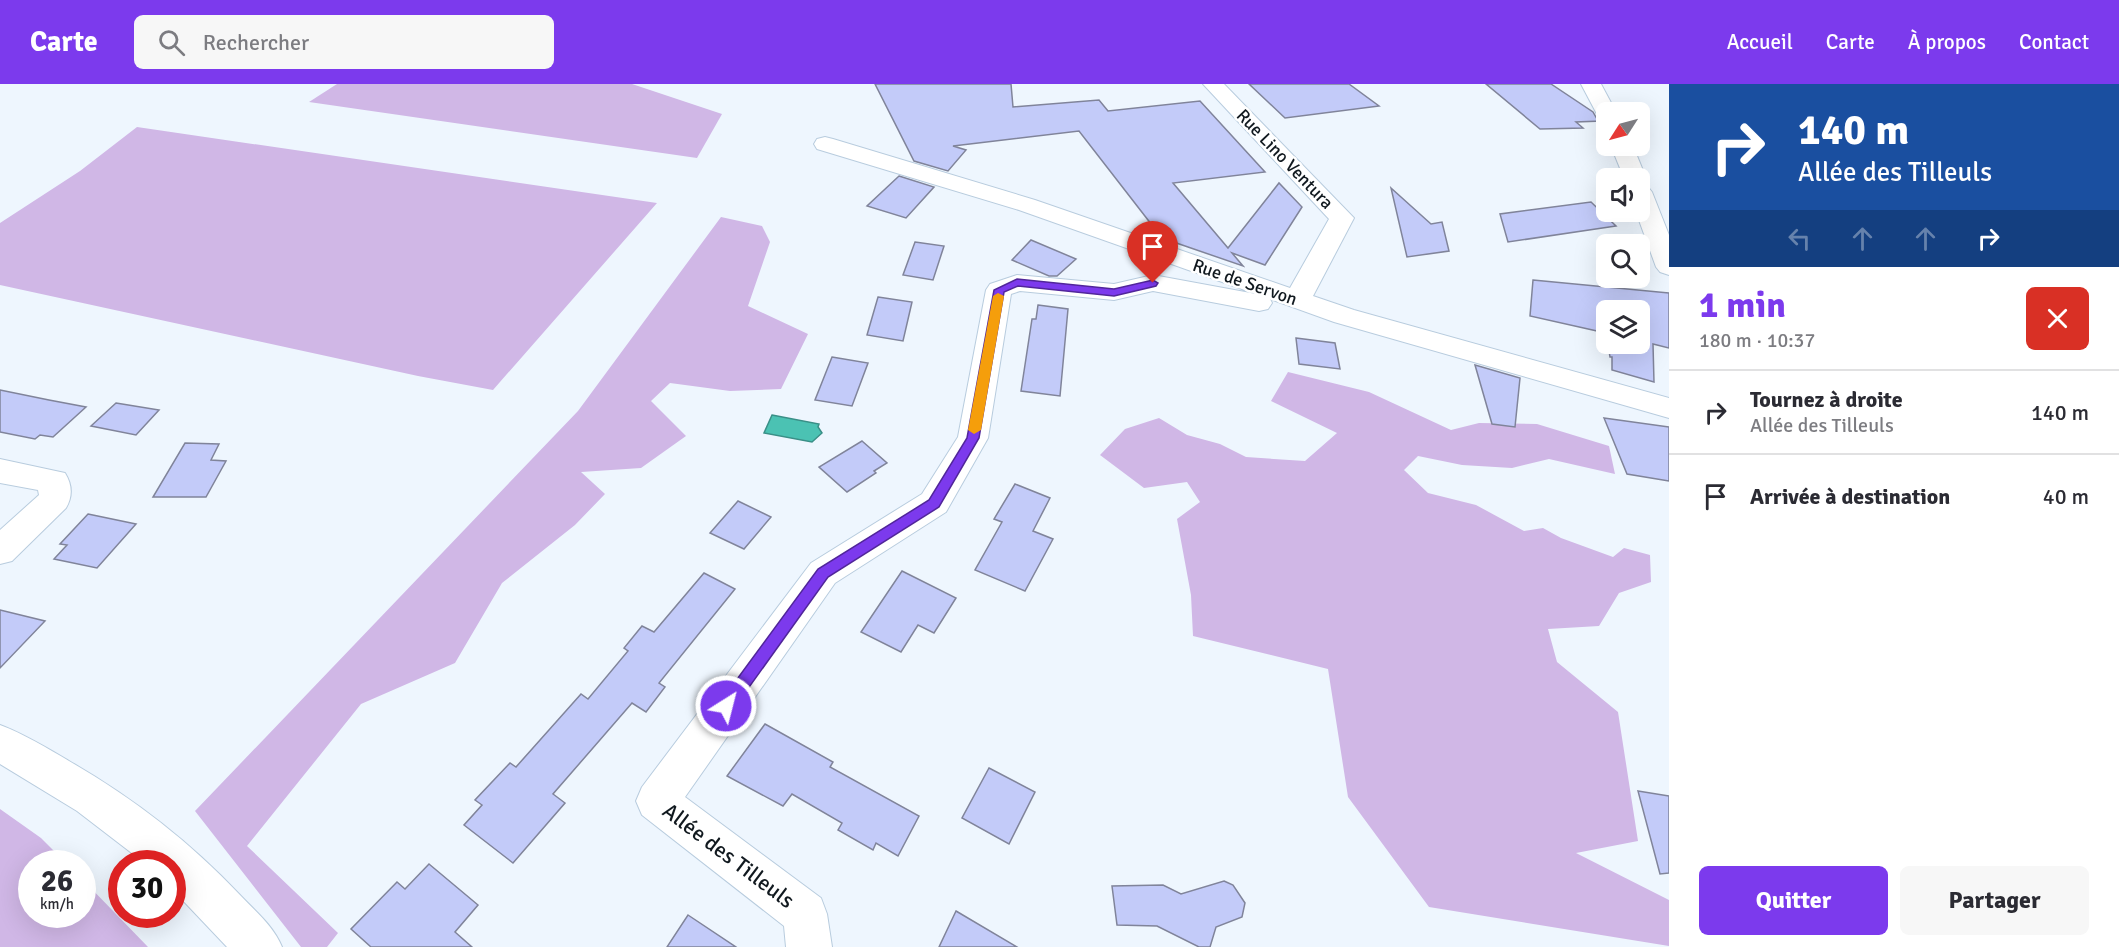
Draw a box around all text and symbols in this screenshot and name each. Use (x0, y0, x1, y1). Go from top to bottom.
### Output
search box (134, 15, 554, 69)
text: Carte (30, 25, 98, 59)
icon: search (155, 26, 188, 59)
text: Rechercher (203, 29, 309, 56)
text: Accueil (1727, 29, 1793, 55)
text: Carte (1826, 29, 1875, 55)
text: À propos (1908, 29, 1986, 55)
text: Contact (2019, 29, 2089, 55)
north arrow (1596, 102, 1650, 156)
map controls (1596, 102, 1650, 354)
street label: Rue Lino Ventura (1232, 104, 1338, 214)
text: 140 m (1798, 105, 1909, 156)
icon: right (1699, 108, 1777, 186)
text: Allée des Tilleuls (1798, 156, 1992, 189)
button: sound (1596, 168, 1650, 222)
pin (1127, 221, 1178, 283)
icon: left (1783, 222, 1816, 255)
icon: ahead (1846, 222, 1879, 255)
icon: ahead (1909, 222, 1942, 255)
icon: right (1972, 222, 2005, 255)
icon: arrive (1136, 230, 1169, 263)
button: search (1596, 234, 1650, 288)
street label: Rue de Servon (1190, 254, 1300, 310)
text: 1 min (1699, 283, 1786, 328)
button: close (2026, 287, 2089, 350)
button: layers (1596, 300, 1650, 354)
text: 180 m · 10:37 (1699, 328, 1815, 353)
text: Tournez à droite (1750, 386, 1903, 413)
icon: right (1699, 396, 1732, 429)
text: 140 m (2031, 399, 2089, 426)
text: Allée des Tilleuls (1750, 413, 1894, 438)
icon: arrive (1699, 480, 1732, 513)
text: Arrivée à destination (1750, 483, 1950, 510)
text: 40 m (2043, 483, 2089, 510)
position arrow (694, 674, 758, 738)
street label: Allée des Tilleuls (657, 797, 800, 914)
speed limit sign: 30 (108, 850, 186, 928)
text: 26 (41, 863, 73, 900)
button: Quitter (1699, 866, 1888, 935)
button: Partager (1900, 866, 2089, 935)
text: km/h (40, 895, 74, 913)

